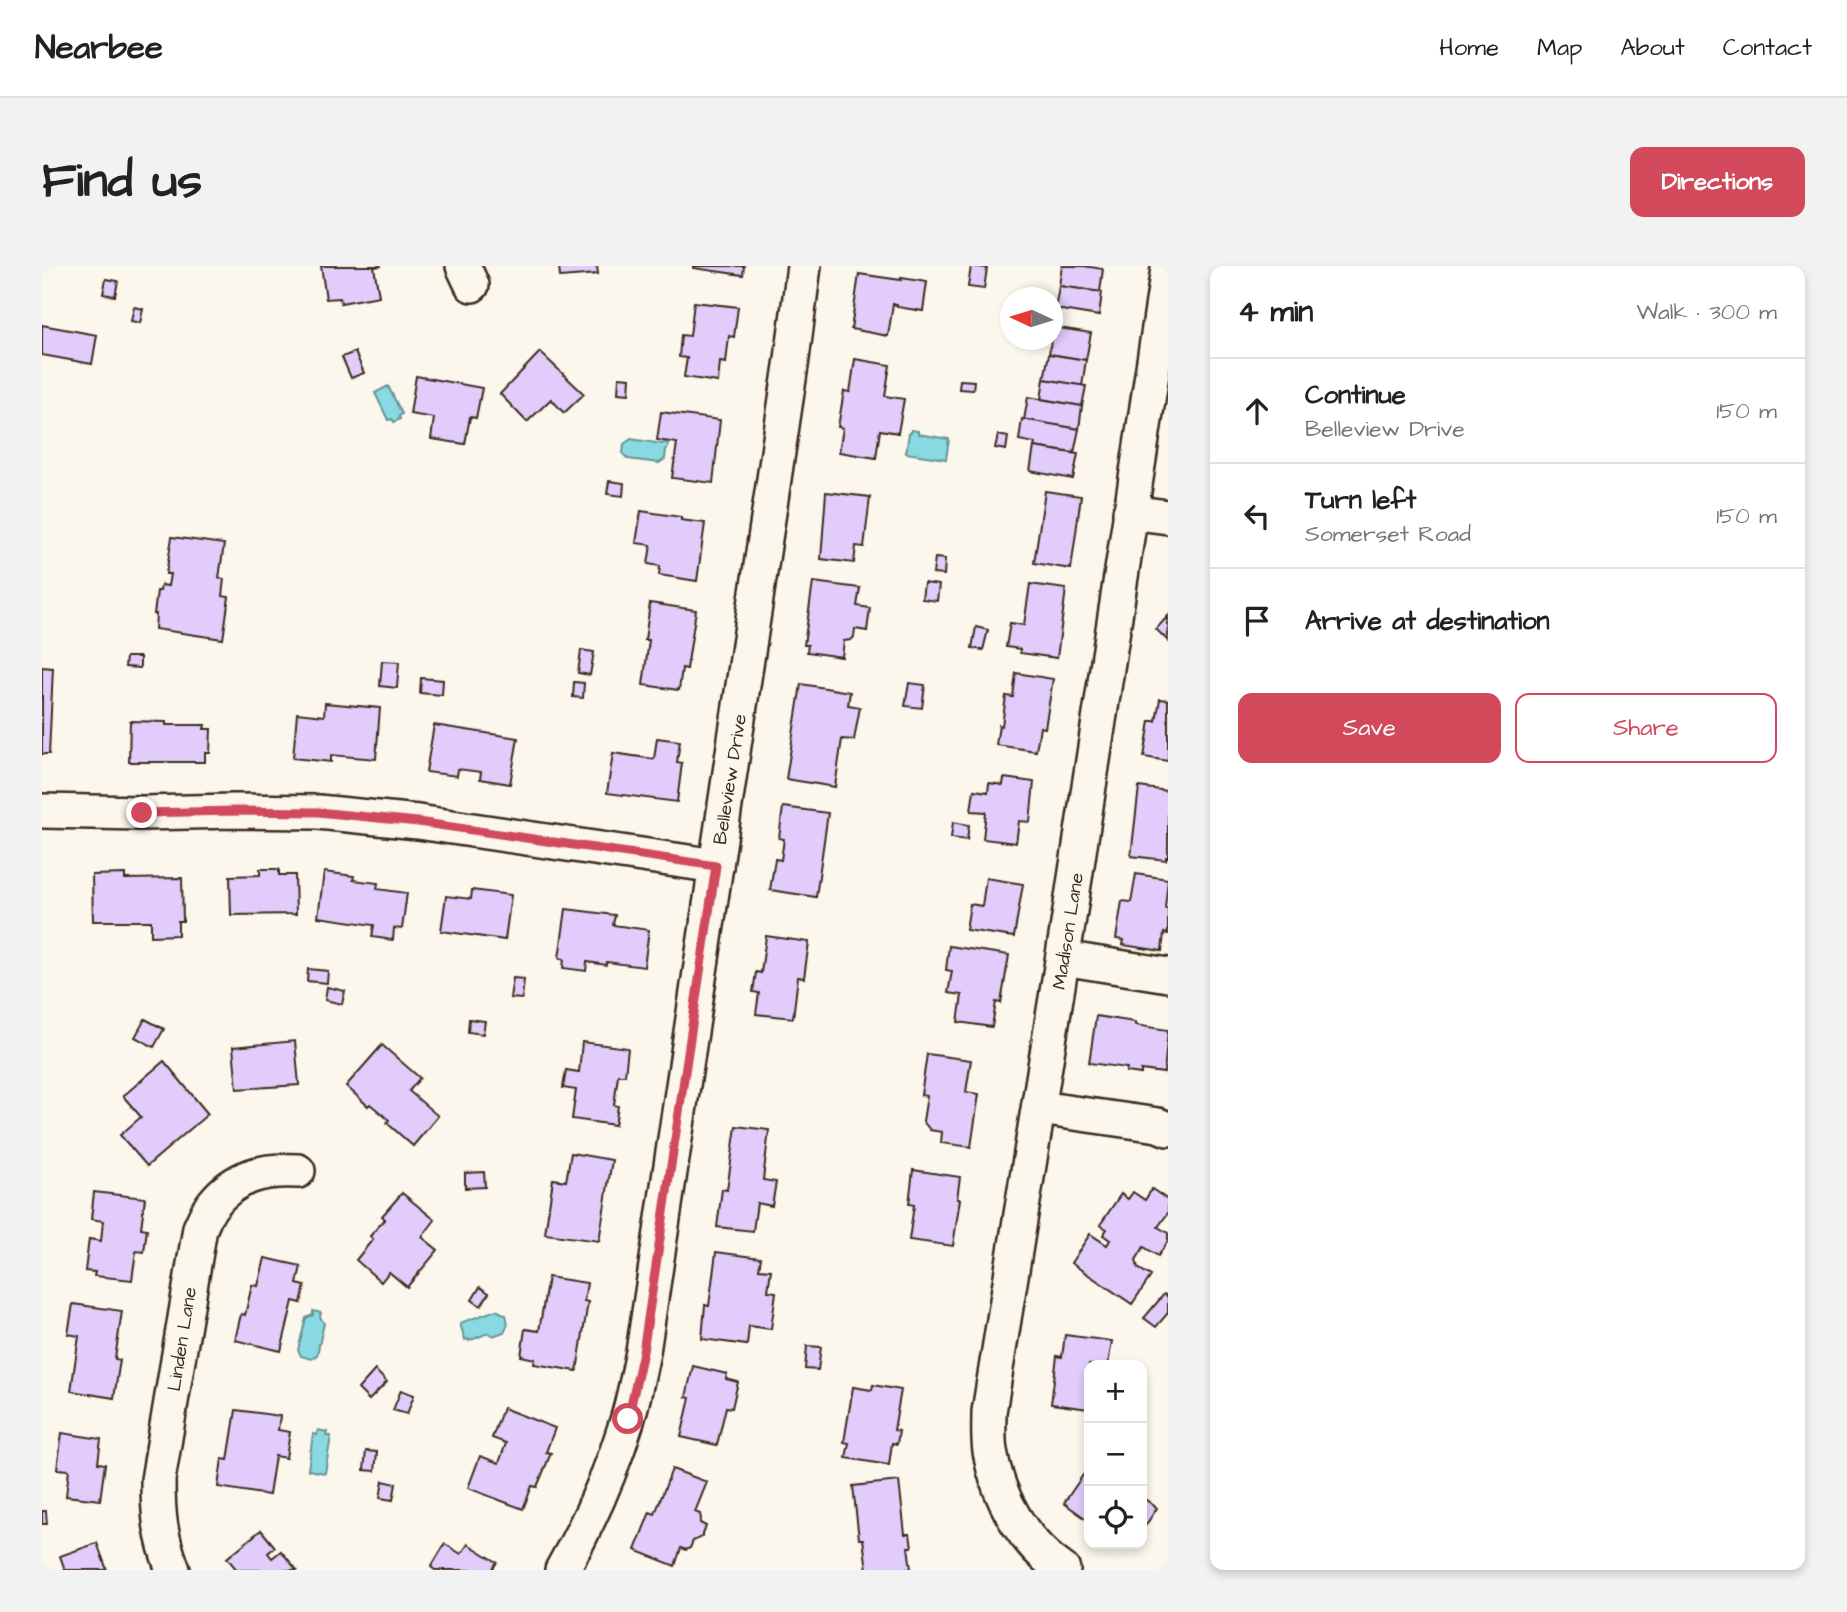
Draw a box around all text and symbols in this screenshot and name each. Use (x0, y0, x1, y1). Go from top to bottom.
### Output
text: Nearbee (35, 25, 163, 71)
text: Home (1439, 31, 1499, 65)
text: Map (1537, 31, 1582, 65)
text: About (1620, 31, 1685, 65)
text: Contact (1723, 31, 1812, 65)
button: Directions (1630, 147, 1805, 217)
text: Find us (42, 148, 202, 216)
north arrow (1000, 287, 1063, 350)
text: 4 min (1238, 291, 1313, 333)
text: Walk · 300 m (1636, 296, 1777, 328)
text: Continue (1305, 377, 1406, 413)
icon: ahead (1238, 392, 1276, 430)
text: 150 m (1716, 395, 1777, 427)
text: Belleview Drive (1305, 413, 1465, 445)
text: Turn left (1305, 482, 1416, 518)
icon: left (1238, 497, 1276, 535)
text: 150 m (1716, 500, 1777, 532)
text: Somerset Road (1305, 518, 1471, 550)
icon: arrive (1238, 602, 1276, 640)
text: Arrive at destination (1305, 603, 1550, 639)
button: Save (1238, 693, 1501, 763)
button: Share (1515, 693, 1777, 763)
street label: Belleview Drive (707, 712, 754, 846)
route end (126, 797, 157, 828)
street label: Madison Lane (1046, 871, 1091, 992)
street label: Linden Lane (161, 1285, 204, 1393)
map controls (1084, 1360, 1147, 1549)
button: + (1084, 1360, 1147, 1423)
route start (612, 1403, 643, 1434)
button: − (1084, 1423, 1147, 1486)
button: locate (1084, 1486, 1147, 1549)

